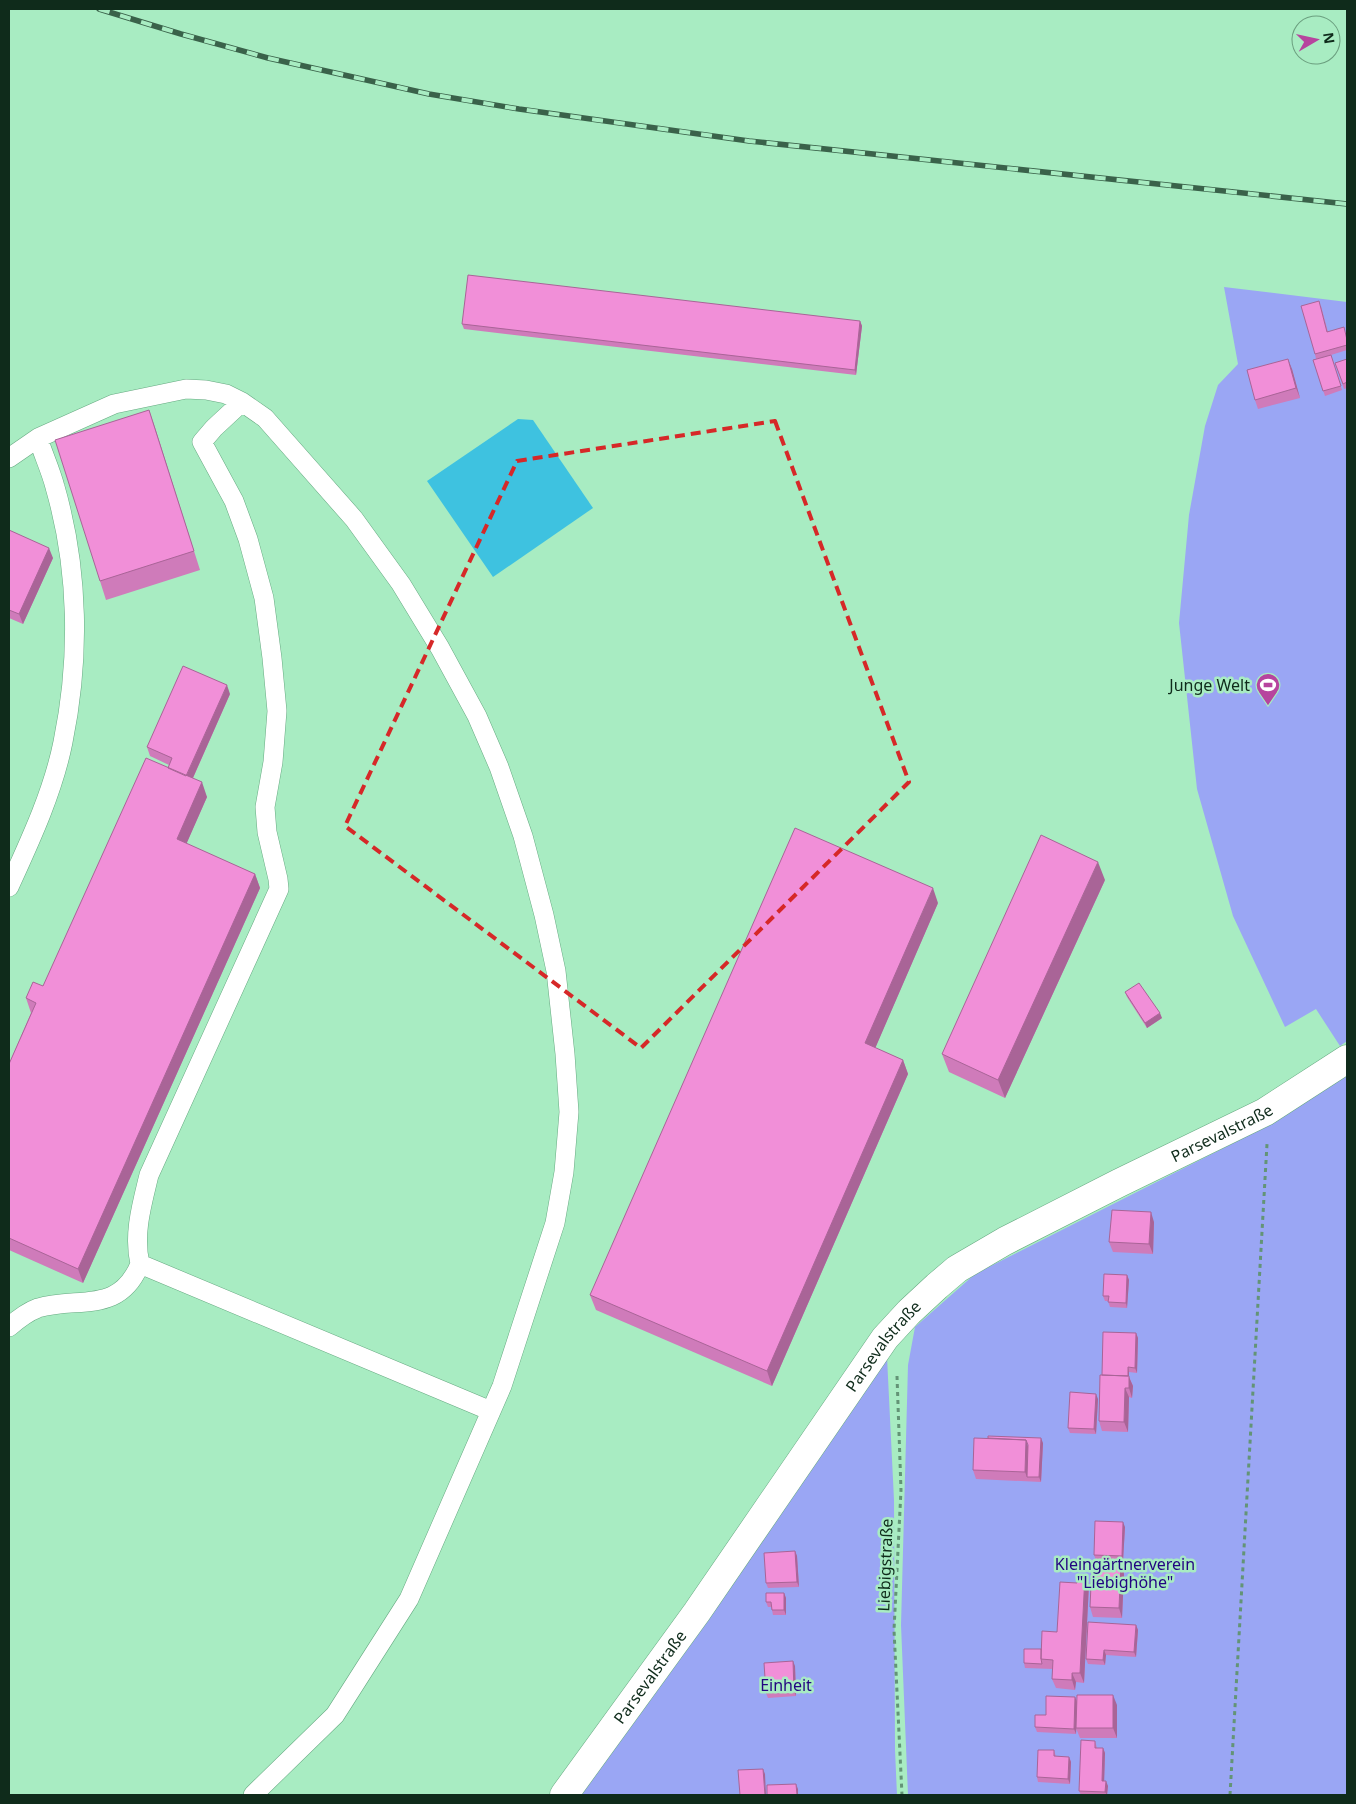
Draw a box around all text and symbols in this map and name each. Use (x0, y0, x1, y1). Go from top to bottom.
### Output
north arrow (1291, 15, 1341, 65)
text: N (1319, 31, 1340, 45)
sports icon: Junge Welt (1255, 672, 1281, 706)
place label: Junge Welt (1167, 674, 1250, 696)
street label: Parsevalstraße (1167, 1099, 1277, 1167)
street label: Parsevalstraße (840, 1295, 926, 1396)
street label: Liebigstraße (872, 1518, 898, 1612)
park label: Kleingärtnerverein "Liebighöhe" (1055, 1553, 1195, 1593)
street label: Parsevalstraße (608, 1626, 691, 1728)
park label: Einheit (760, 1674, 812, 1696)

